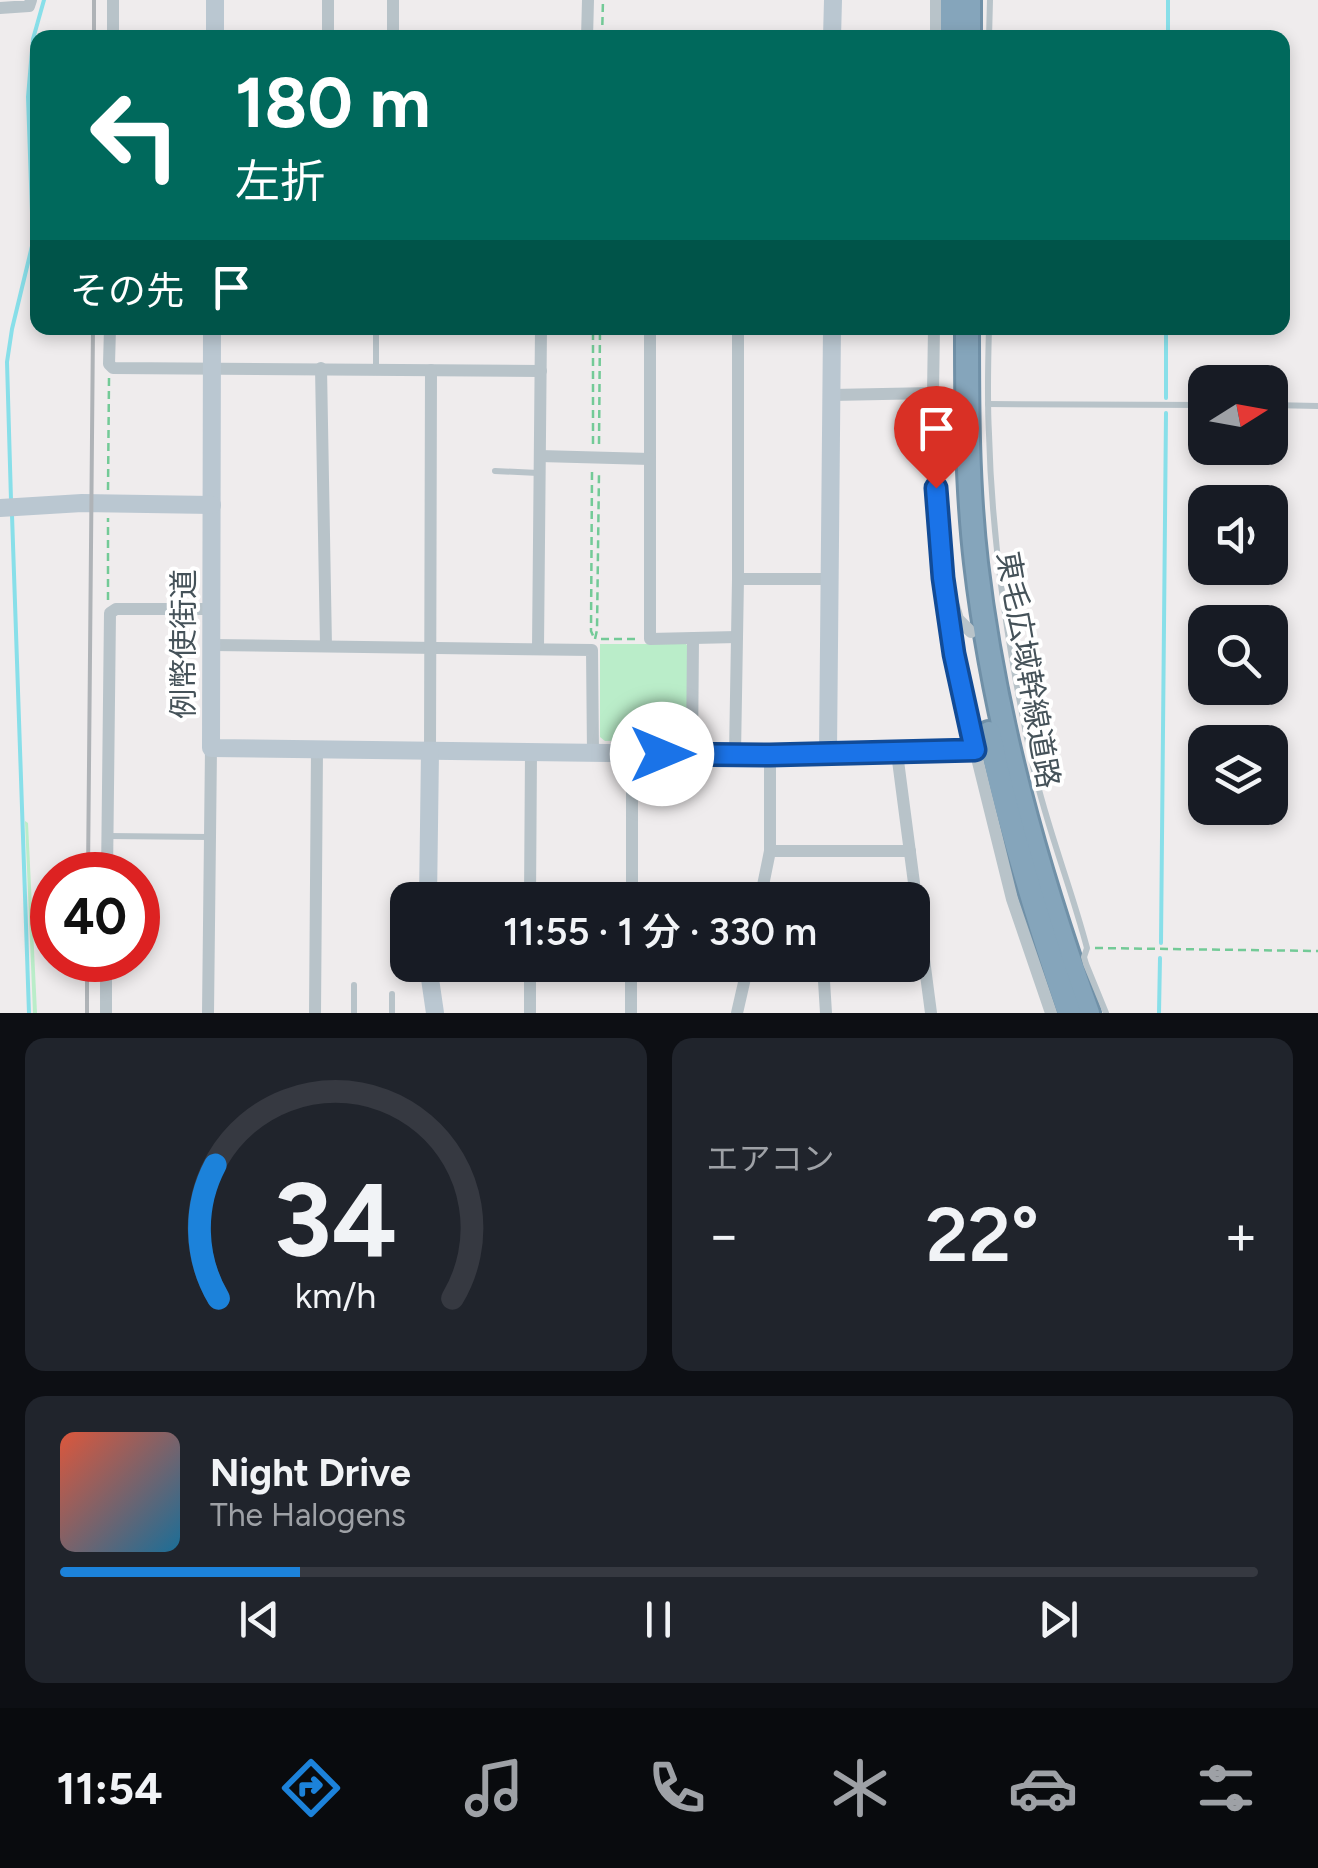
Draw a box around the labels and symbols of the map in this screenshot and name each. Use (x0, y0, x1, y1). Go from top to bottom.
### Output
north arrow (1188, 365, 1288, 465)
pin (894, 386, 979, 489)
street label: 東毛広域幹線道路 (989, 549, 1068, 791)
street label: 例幣使街道 (165, 569, 202, 719)
position arrow (610, 702, 714, 806)
speed limit sign: 40 (30, 852, 160, 982)

